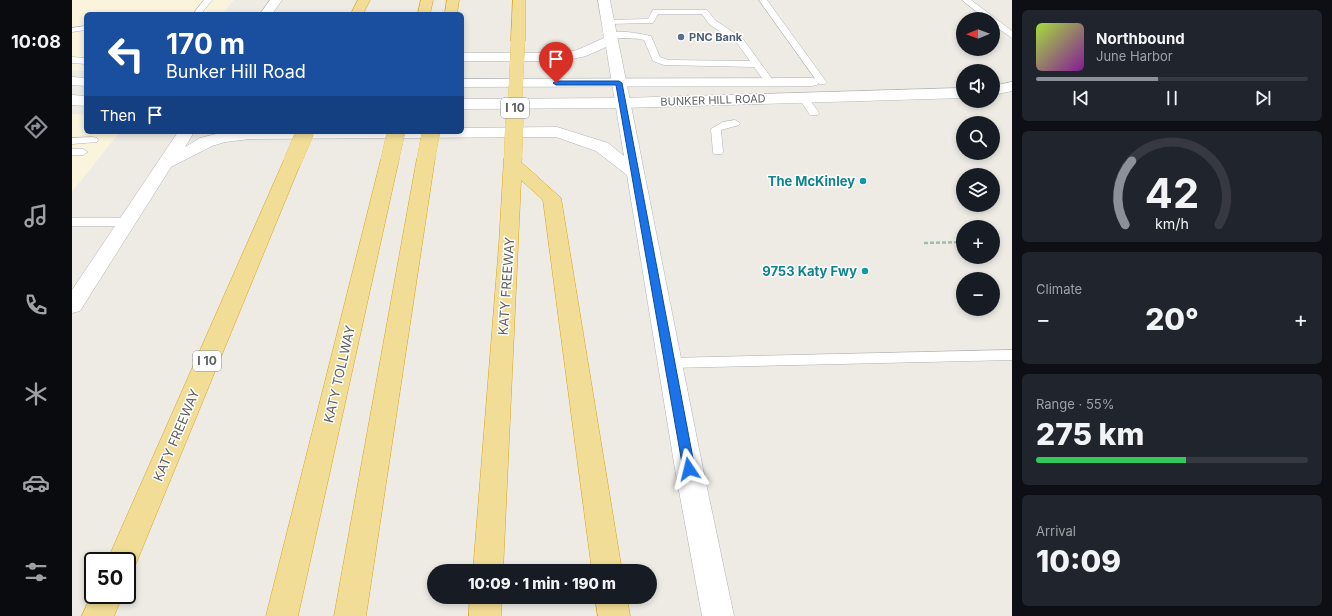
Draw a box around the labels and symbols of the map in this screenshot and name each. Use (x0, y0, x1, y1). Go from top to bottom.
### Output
north arrow (956, 12, 1000, 56)
place label: PNC Bank (689, 30, 743, 44)
marker: PNC Bank (676, 32, 686, 42)
pin (539, 42, 573, 83)
street label: BUNKER HILL ROAD (660, 91, 766, 109)
road number: I 10 (501, 98, 529, 118)
place label: The McKinley (768, 173, 855, 189)
marker: The McKinley (858, 176, 868, 186)
street label: KATY FREEWAY (495, 236, 517, 336)
place label: 9753 Katy Fwy (762, 263, 857, 279)
marker: 9753 Katy Fwy (860, 266, 870, 276)
street label: KATY TOLLWAY (320, 324, 358, 424)
road number: I 10 (193, 351, 221, 371)
street label: KATY FREEWAY (149, 386, 203, 483)
position arrow (668, 448, 710, 490)
speed limit sign: 50 (84, 552, 136, 604)

